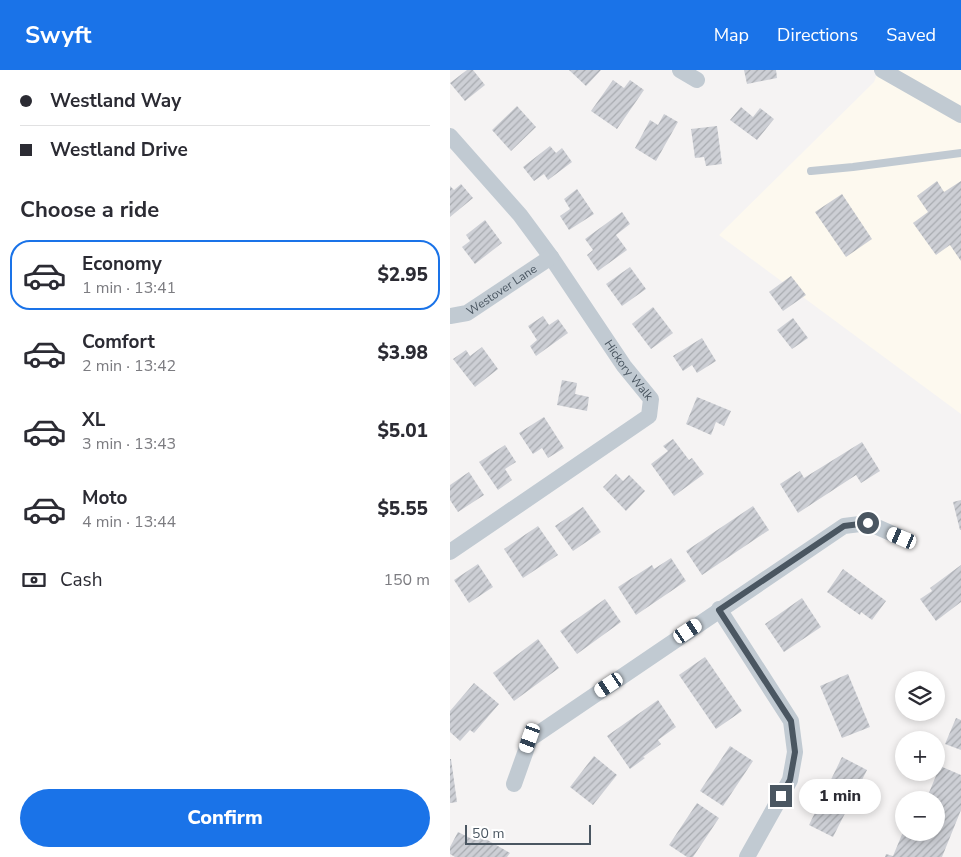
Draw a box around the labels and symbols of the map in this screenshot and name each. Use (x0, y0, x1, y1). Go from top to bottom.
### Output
street label: Westover Lane (463, 261, 540, 319)
street label: Hickory Walk (601, 336, 658, 405)
route start (857, 512, 879, 534)
car (885, 525, 918, 551)
car (671, 616, 704, 646)
car (592, 670, 625, 700)
car (517, 721, 542, 755)
callout: 1 min (798, 778, 881, 814)
route end (770, 785, 792, 807)
scale bar (465, 822, 591, 845)

